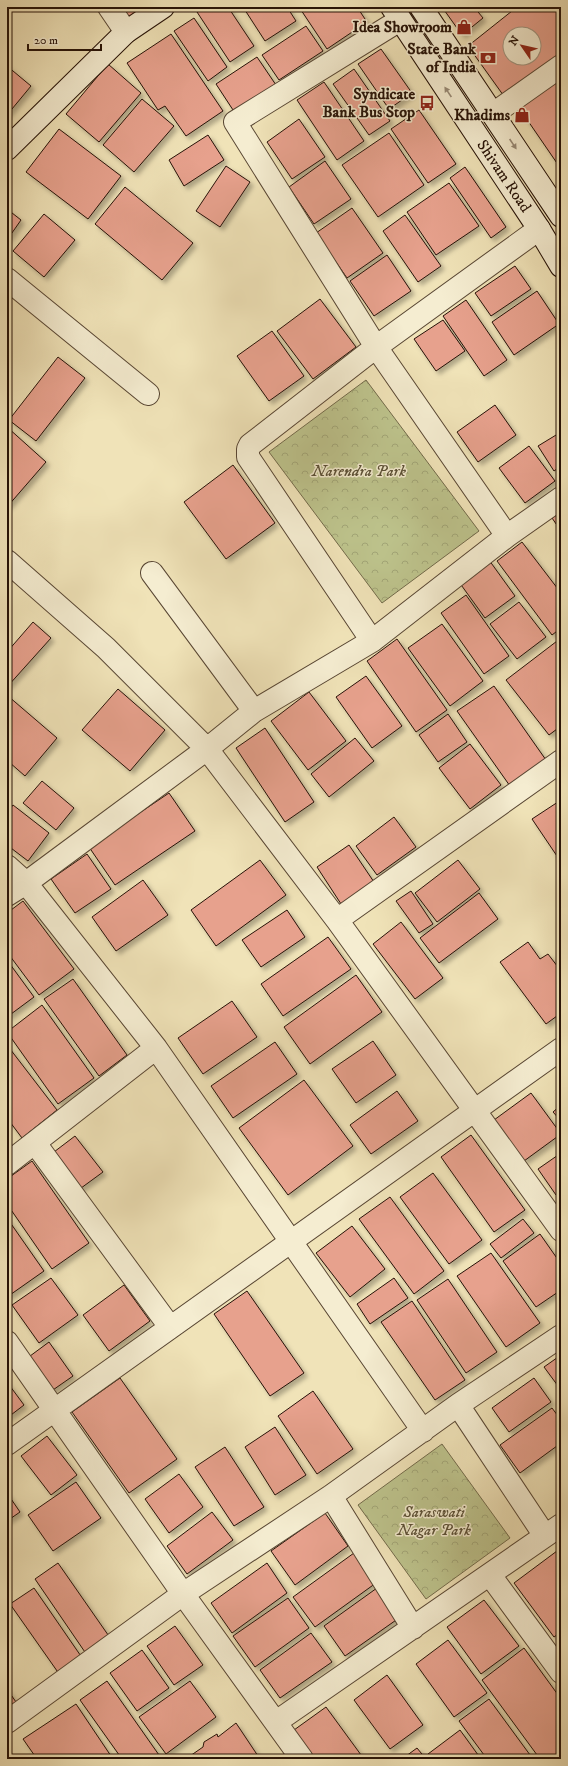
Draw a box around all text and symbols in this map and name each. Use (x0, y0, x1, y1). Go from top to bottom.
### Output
place label: Idea Showroom (353, 17, 452, 37)
shop icon: Idea Showroom (455, 18, 473, 36)
scale bar (28, 26, 101, 52)
north arrow (502, 26, 542, 66)
text: 20 m (34, 33, 58, 48)
text: N (506, 33, 523, 49)
place label: State Bank of India (407, 39, 477, 77)
bank icon: State Bank of India (479, 49, 497, 67)
place label: Syndicate Bank Bus Stop (322, 84, 415, 122)
one-way arrow (444, 87, 452, 98)
bus stop icon: Syndicate Bank Bus Stop (418, 94, 436, 112)
place label: Khadims (454, 105, 511, 125)
shop icon: Khadims (513, 106, 531, 124)
street label: Shivam Road (472, 136, 536, 216)
one-way arrow (509, 139, 517, 149)
park label: Narendra Park (311, 461, 406, 481)
park label: Saraswati Nagar Park (396, 1502, 471, 1540)

